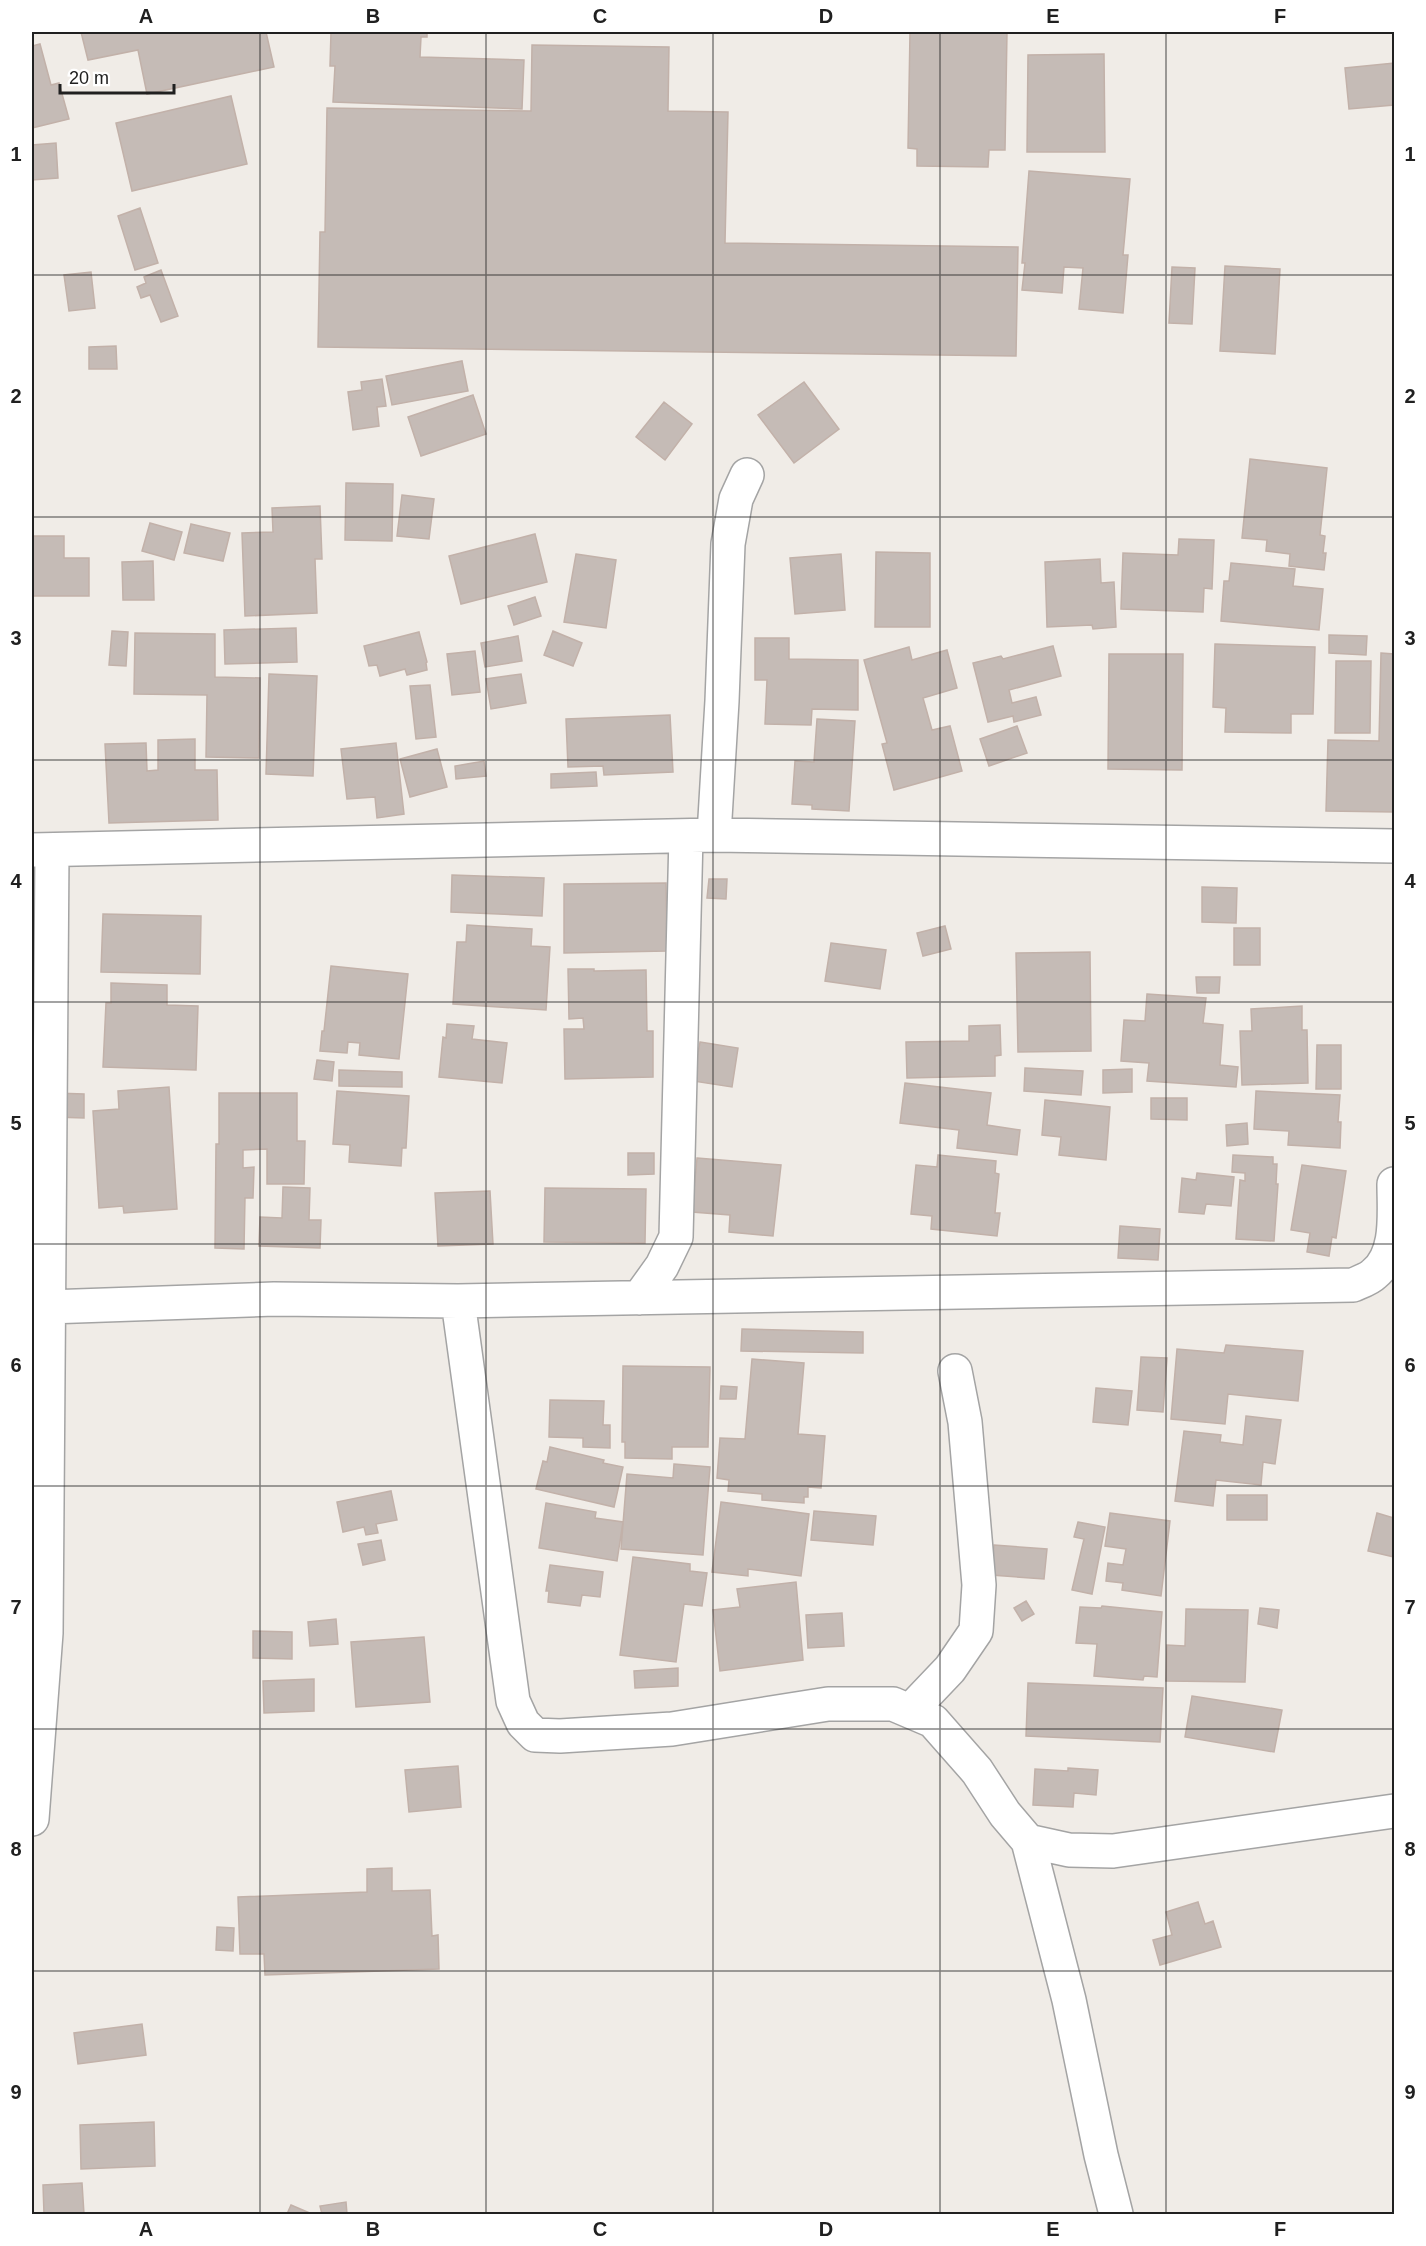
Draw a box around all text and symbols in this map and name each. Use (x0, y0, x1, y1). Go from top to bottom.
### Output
text: A (139, 5, 153, 27)
text: B (366, 5, 380, 27)
text: C (593, 5, 607, 27)
text: D (819, 5, 833, 27)
text: E (1046, 5, 1060, 27)
text: F (1274, 5, 1286, 27)
scale bar (60, 57, 174, 95)
text: 20 m (69, 68, 109, 88)
text: 1 (10, 143, 22, 165)
text: 1 (1404, 143, 1416, 165)
text: 2 (10, 385, 22, 407)
text: 2 (1404, 385, 1416, 407)
text: 3 (10, 627, 22, 649)
text: 3 (1404, 627, 1416, 649)
text: 4 (10, 870, 22, 892)
text: 4 (1404, 870, 1416, 892)
text: 5 (10, 1112, 22, 1134)
text: 5 (1404, 1112, 1416, 1134)
text: 6 (10, 1354, 22, 1376)
text: 6 (1404, 1354, 1416, 1376)
text: 7 (10, 1596, 22, 1618)
text: 7 (1404, 1596, 1416, 1618)
text: 8 (10, 1838, 22, 1860)
text: 8 (1404, 1838, 1416, 1860)
text: 9 (10, 2081, 22, 2103)
text: 9 (1404, 2081, 1416, 2103)
text: A (139, 2218, 153, 2240)
text: B (366, 2218, 380, 2240)
text: C (593, 2218, 607, 2240)
text: D (819, 2218, 833, 2240)
text: E (1046, 2218, 1060, 2240)
text: F (1274, 2218, 1286, 2240)

